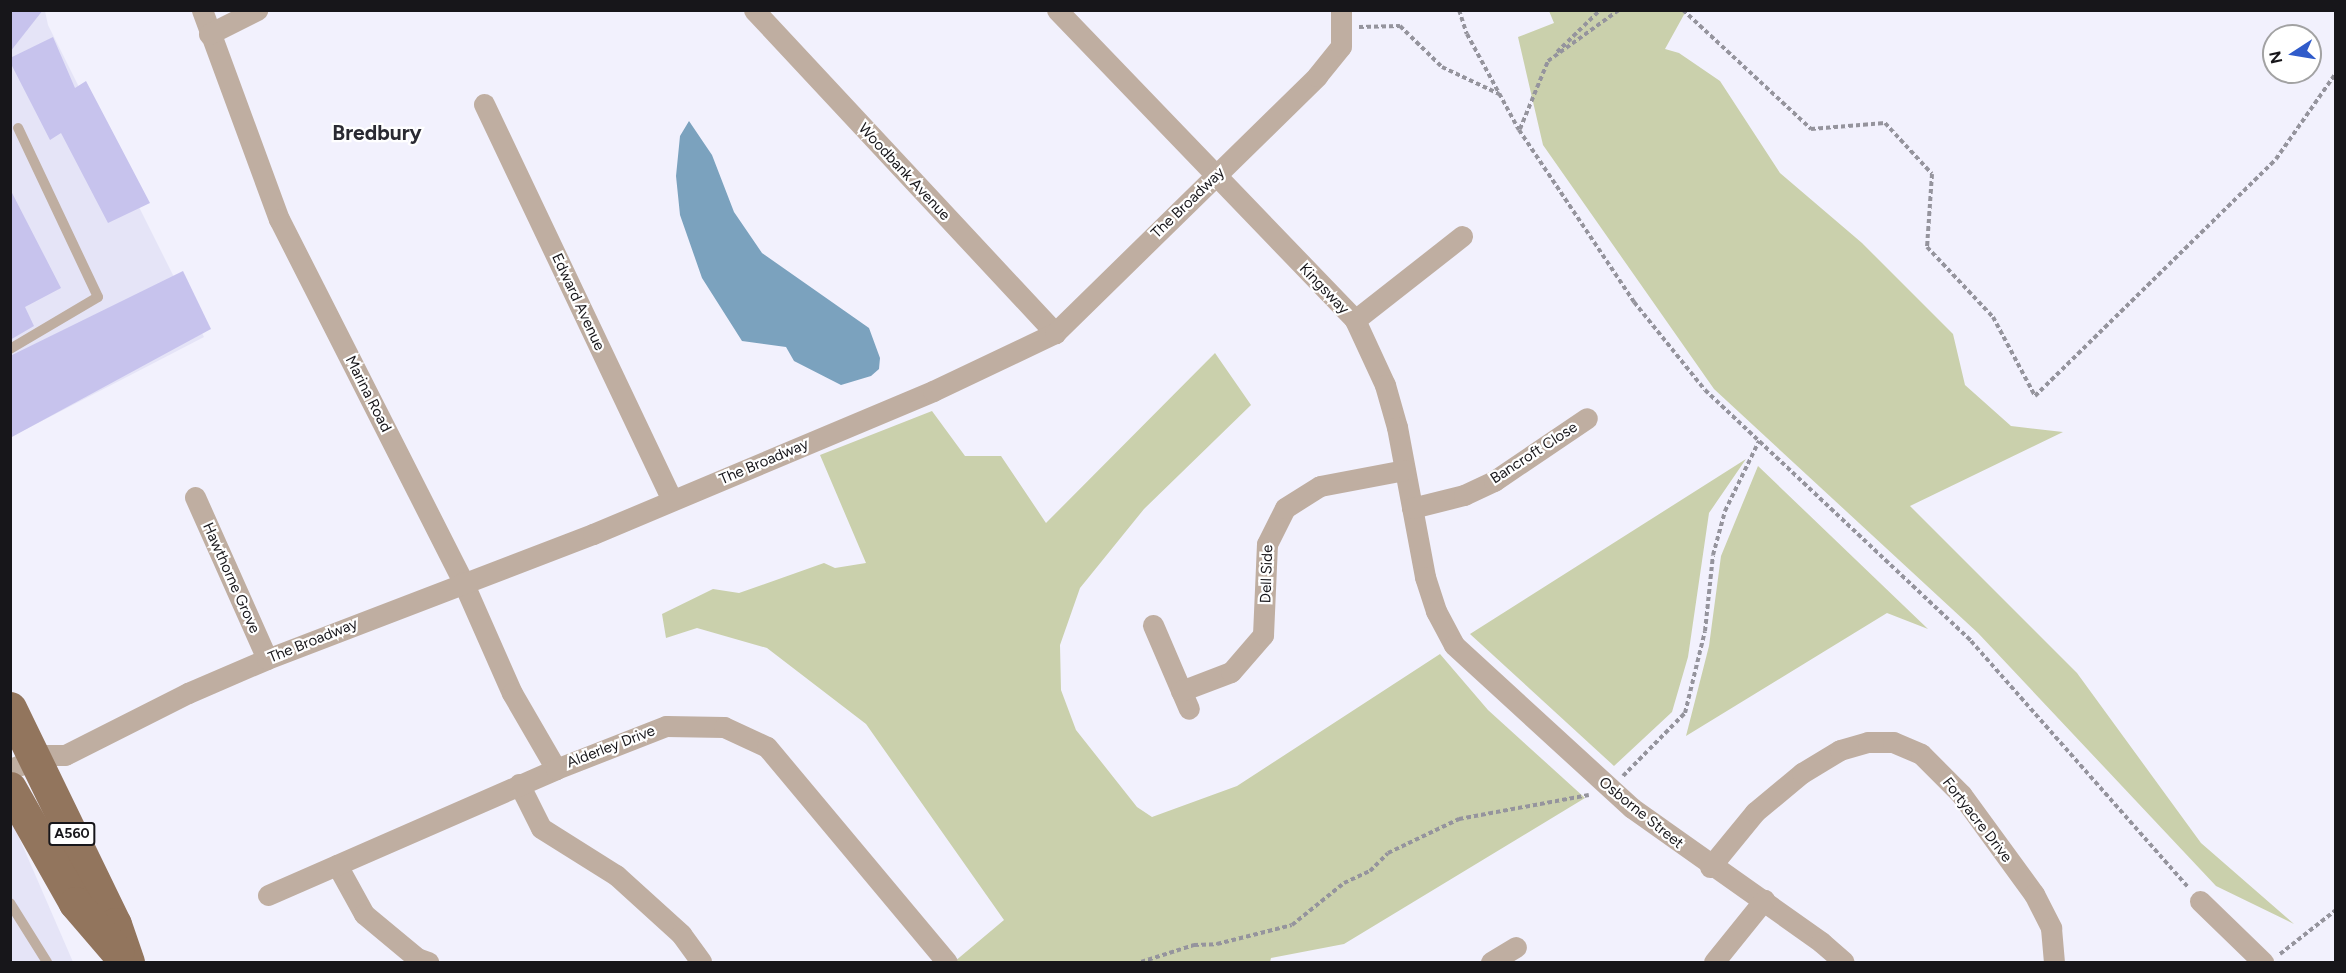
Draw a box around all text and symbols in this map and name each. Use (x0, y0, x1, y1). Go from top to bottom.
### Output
north arrow (2262, 24, 2322, 84)
text: N (2265, 49, 2286, 65)
district label: Bredbury (332, 120, 422, 146)
street label: Woodbank Avenue (854, 120, 954, 224)
street label: The Broadway (1148, 164, 1228, 242)
street label: Edward Avenue (548, 251, 608, 353)
street label: Kingsway (1295, 260, 1353, 318)
street label: Marina Road (341, 353, 395, 435)
street label: Bancroft Close (1487, 418, 1581, 488)
street label: The Broadway (717, 435, 811, 489)
street label: Hawthorne Grove (198, 520, 264, 636)
street label: Dell Side (1257, 544, 1277, 604)
street label: The Broadway (266, 615, 360, 667)
street label: Alderley Drive (564, 722, 658, 772)
street label: Osborne Street (1595, 773, 1687, 853)
street label: Fortyacre Drive (1938, 774, 2016, 866)
road number: A560 (48, 823, 96, 845)

